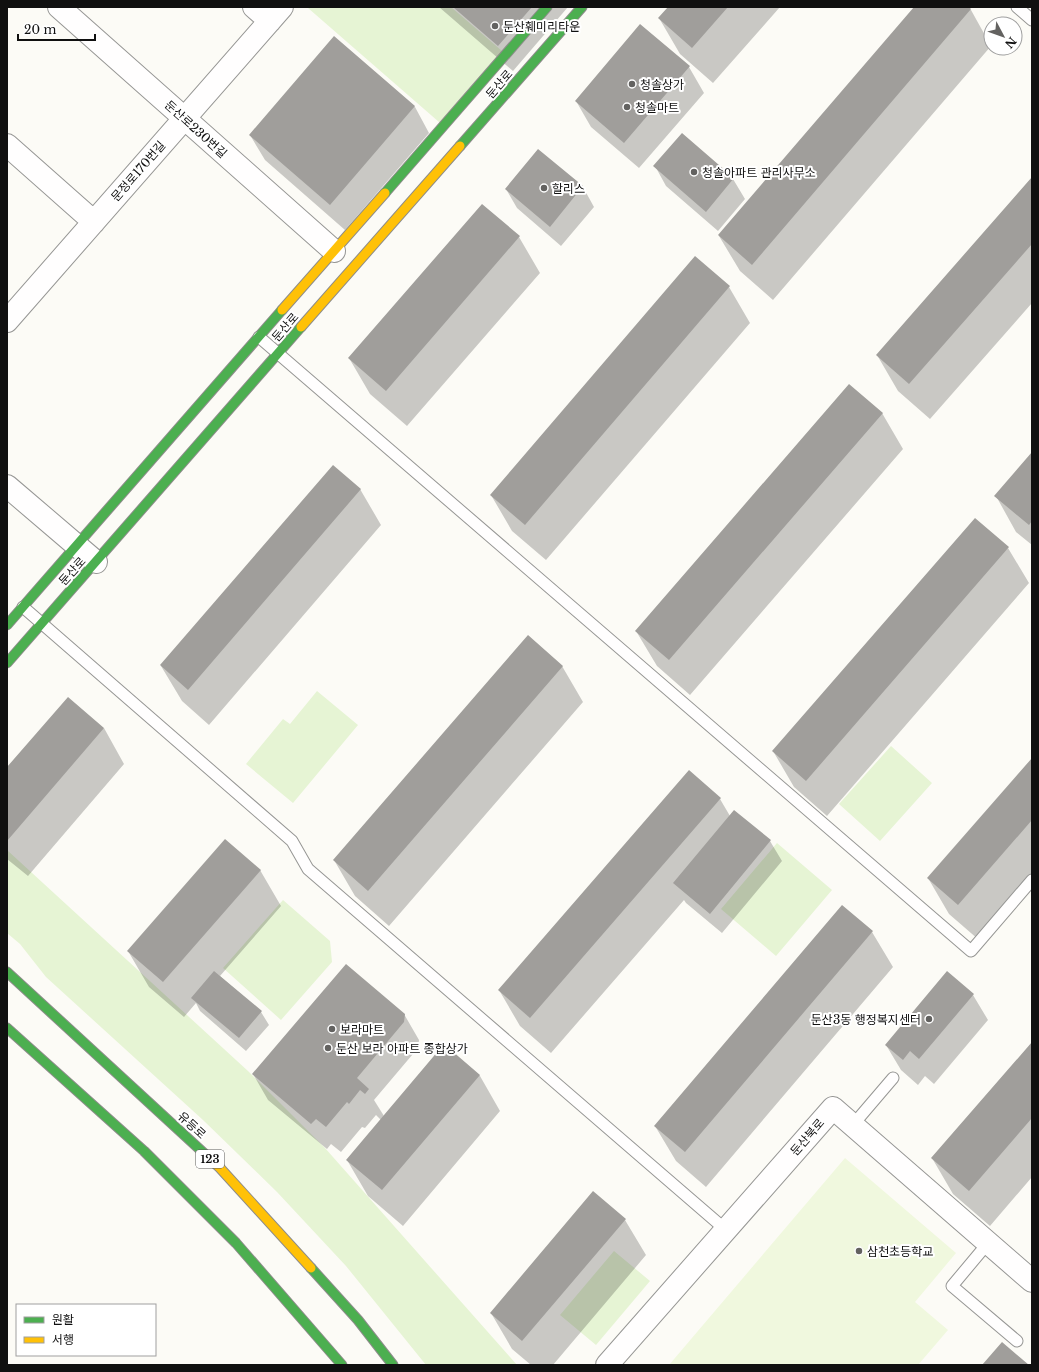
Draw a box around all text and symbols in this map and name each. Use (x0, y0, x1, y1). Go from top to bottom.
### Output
scale bar (18, 16, 95, 42)
north arrow (983, 16, 1023, 56)
place label: 둔산훼미리타운 (503, 19, 580, 34)
marker: 둔산훼미리타운 (490, 21, 500, 31)
text: 20 m (24, 22, 56, 37)
text: N (1001, 34, 1019, 52)
street label: 둔산로 (482, 67, 516, 101)
place label: 청솔상가 (640, 77, 684, 92)
marker: 청솔상가 (627, 79, 637, 89)
street label: 둔산로230번길 (162, 97, 230, 161)
place label: 청솔마트 (635, 100, 679, 115)
marker: 청솔마트 (622, 102, 632, 112)
street label: 문정로170번길 (108, 138, 168, 204)
place label: 청솔아파트 관리사무소 (702, 165, 816, 180)
marker: 청솔아파트 관리사무소 (689, 167, 699, 177)
place label: 할리스 (552, 181, 585, 196)
marker: 할리스 (539, 183, 549, 193)
street label: 둔산로 (268, 310, 302, 344)
street label: 둔산로 (55, 554, 89, 588)
place label: 둔산3동 행정복지센터 (811, 1012, 921, 1027)
marker: 둔산3동 행정복지센터 (924, 1014, 934, 1024)
place label: 보라마트 (340, 1022, 384, 1037)
marker: 보라마트 (327, 1024, 337, 1034)
place label: 둔산 보라 아파트 종합상가 (336, 1041, 468, 1056)
marker: 둔산 보라 아파트 종합상가 (323, 1043, 333, 1053)
street label: 유등로 (175, 1108, 209, 1142)
street label: 둔산북로 (787, 1115, 827, 1159)
road number: 123 (196, 1150, 224, 1168)
place label: 삼천초등학교 (867, 1244, 933, 1259)
marker: 삼천초등학교 (854, 1246, 864, 1256)
legend (16, 1304, 156, 1356)
text: 원활 (52, 1312, 74, 1327)
text: 서행 (52, 1332, 74, 1347)

